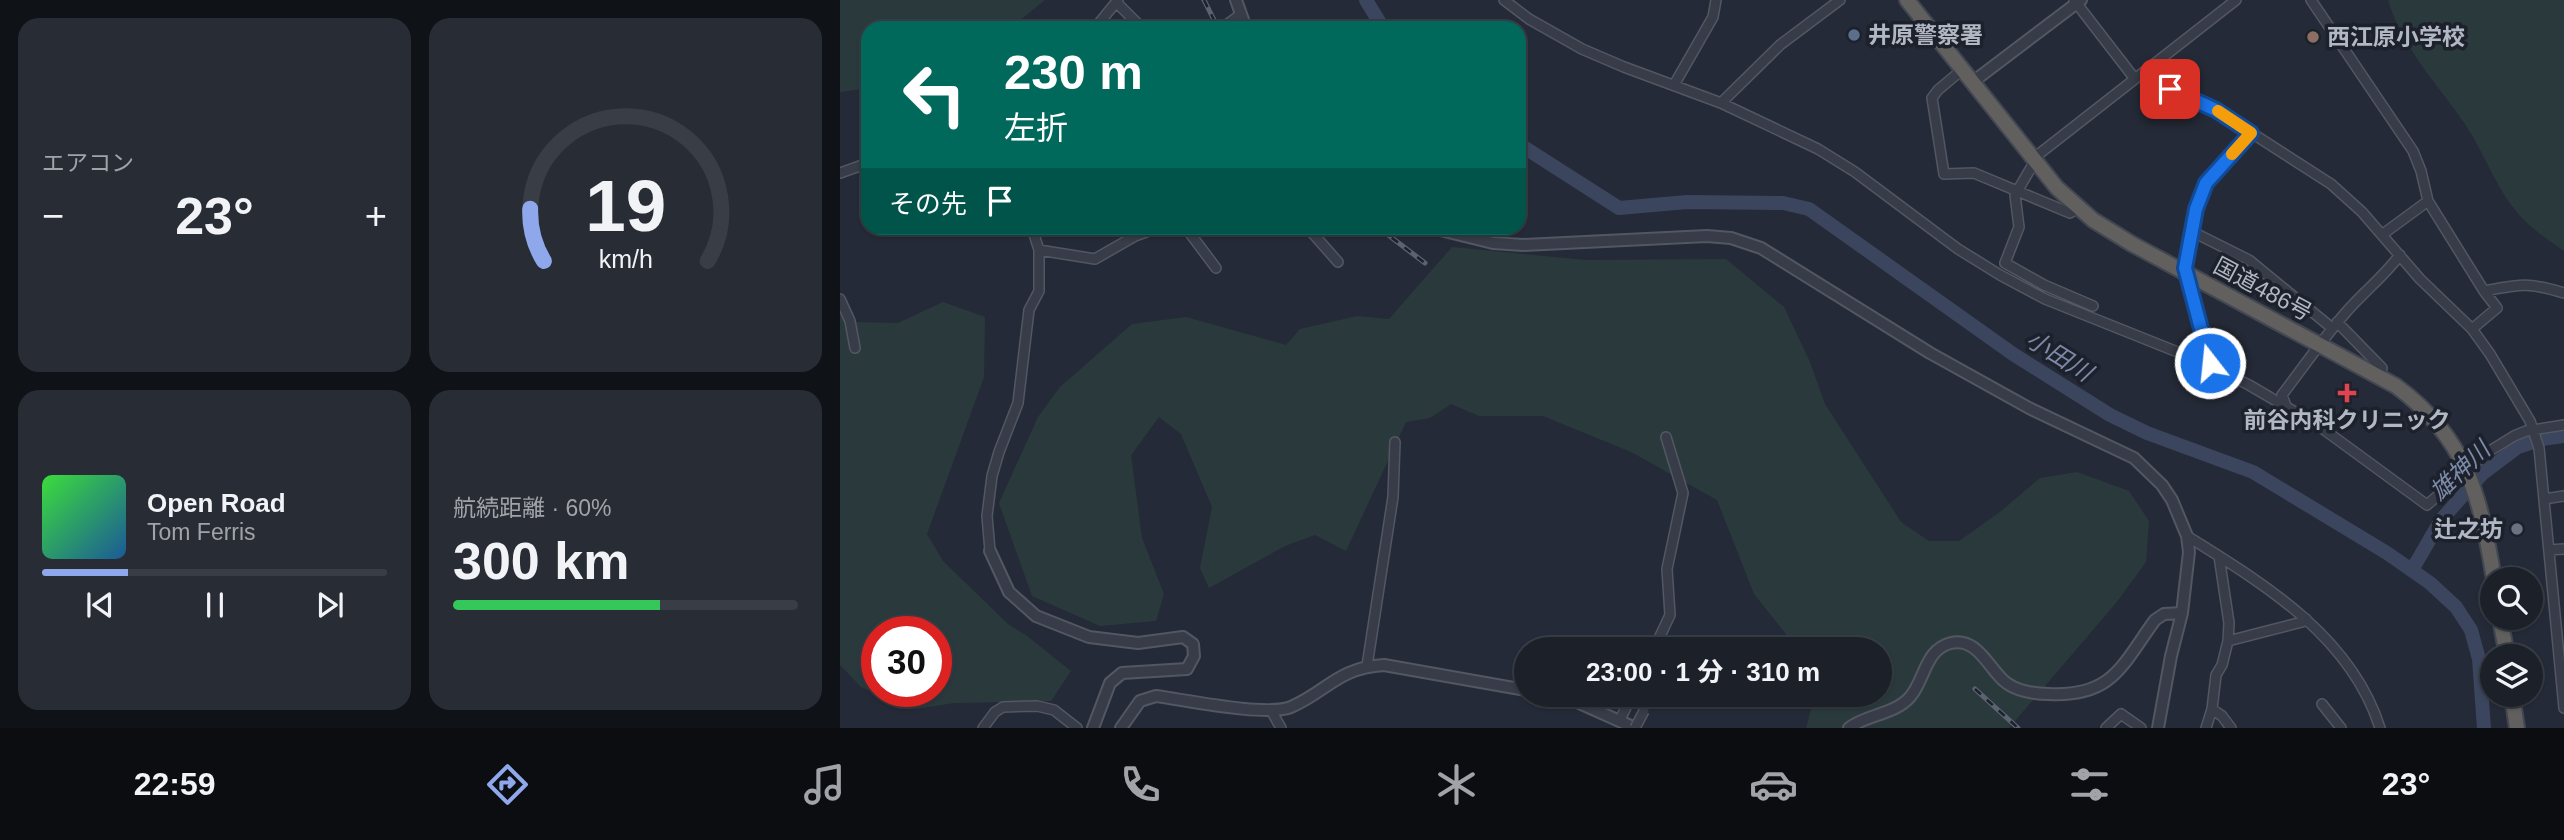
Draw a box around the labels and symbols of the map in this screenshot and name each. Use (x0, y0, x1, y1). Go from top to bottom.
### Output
place label: 井原警察署 (1868, 22, 1983, 48)
place label: 西江原小学校 (2327, 24, 2465, 50)
marker: 井原警察署 (1846, 27, 1862, 43)
marker: 西江原小学校 (2305, 29, 2321, 45)
pin (2140, 59, 2200, 119)
street label: 国道486号 (2209, 252, 2317, 326)
water label: 小田川 (2022, 325, 2099, 388)
position arrow (2173, 326, 2247, 400)
marker: 前谷内科クリニック (2337, 383, 2357, 403)
place label: 前谷内科クリニック (2244, 407, 2451, 433)
water label: 雄神川 (2424, 434, 2497, 505)
place label: 辻之坊 (2434, 516, 2503, 542)
marker: 辻之坊 (2509, 521, 2525, 537)
speed limit sign: 30 (861, 616, 952, 707)

